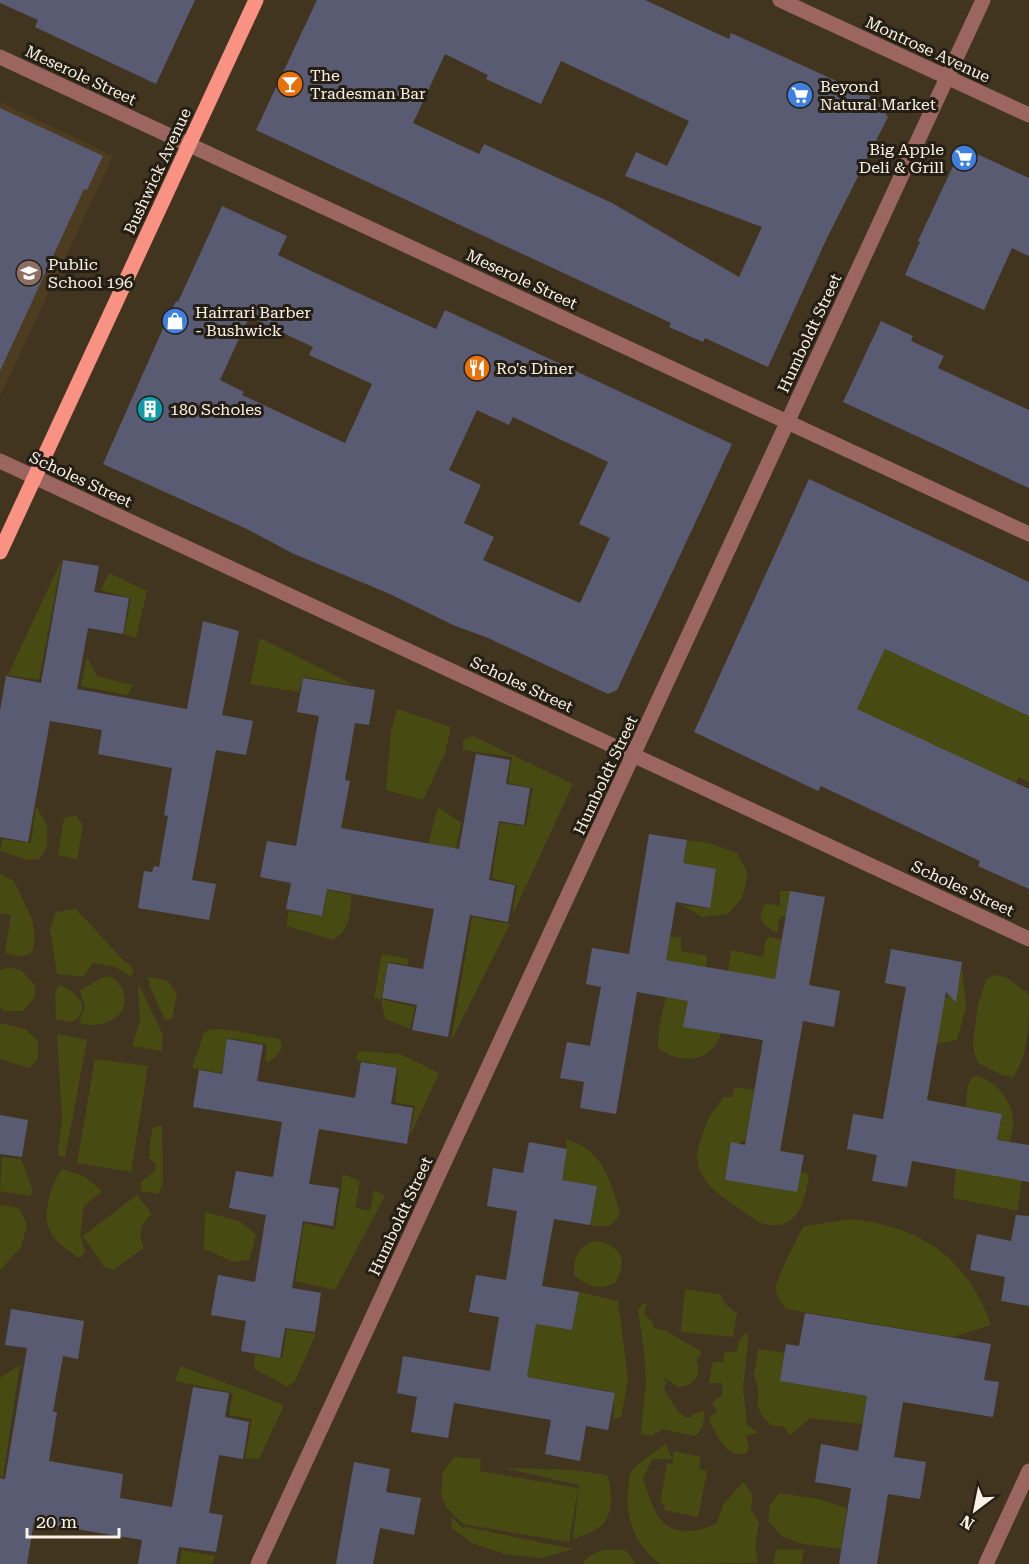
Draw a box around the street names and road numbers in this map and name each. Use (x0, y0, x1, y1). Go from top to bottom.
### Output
street label: Montrose Avenue (863, 12, 993, 87)
street label: Meserole Street (22, 41, 139, 109)
street label: Bushwick Avenue (120, 105, 195, 237)
street label: Meserole Street (463, 245, 580, 313)
street label: Humboldt Street (774, 271, 845, 396)
street label: Scholes Street (27, 447, 135, 511)
street label: Scholes Street (468, 652, 576, 716)
street label: Humboldt Street (570, 713, 641, 838)
street label: Scholes Street (909, 856, 1017, 920)
street label: Humboldt Street (365, 1154, 436, 1279)

